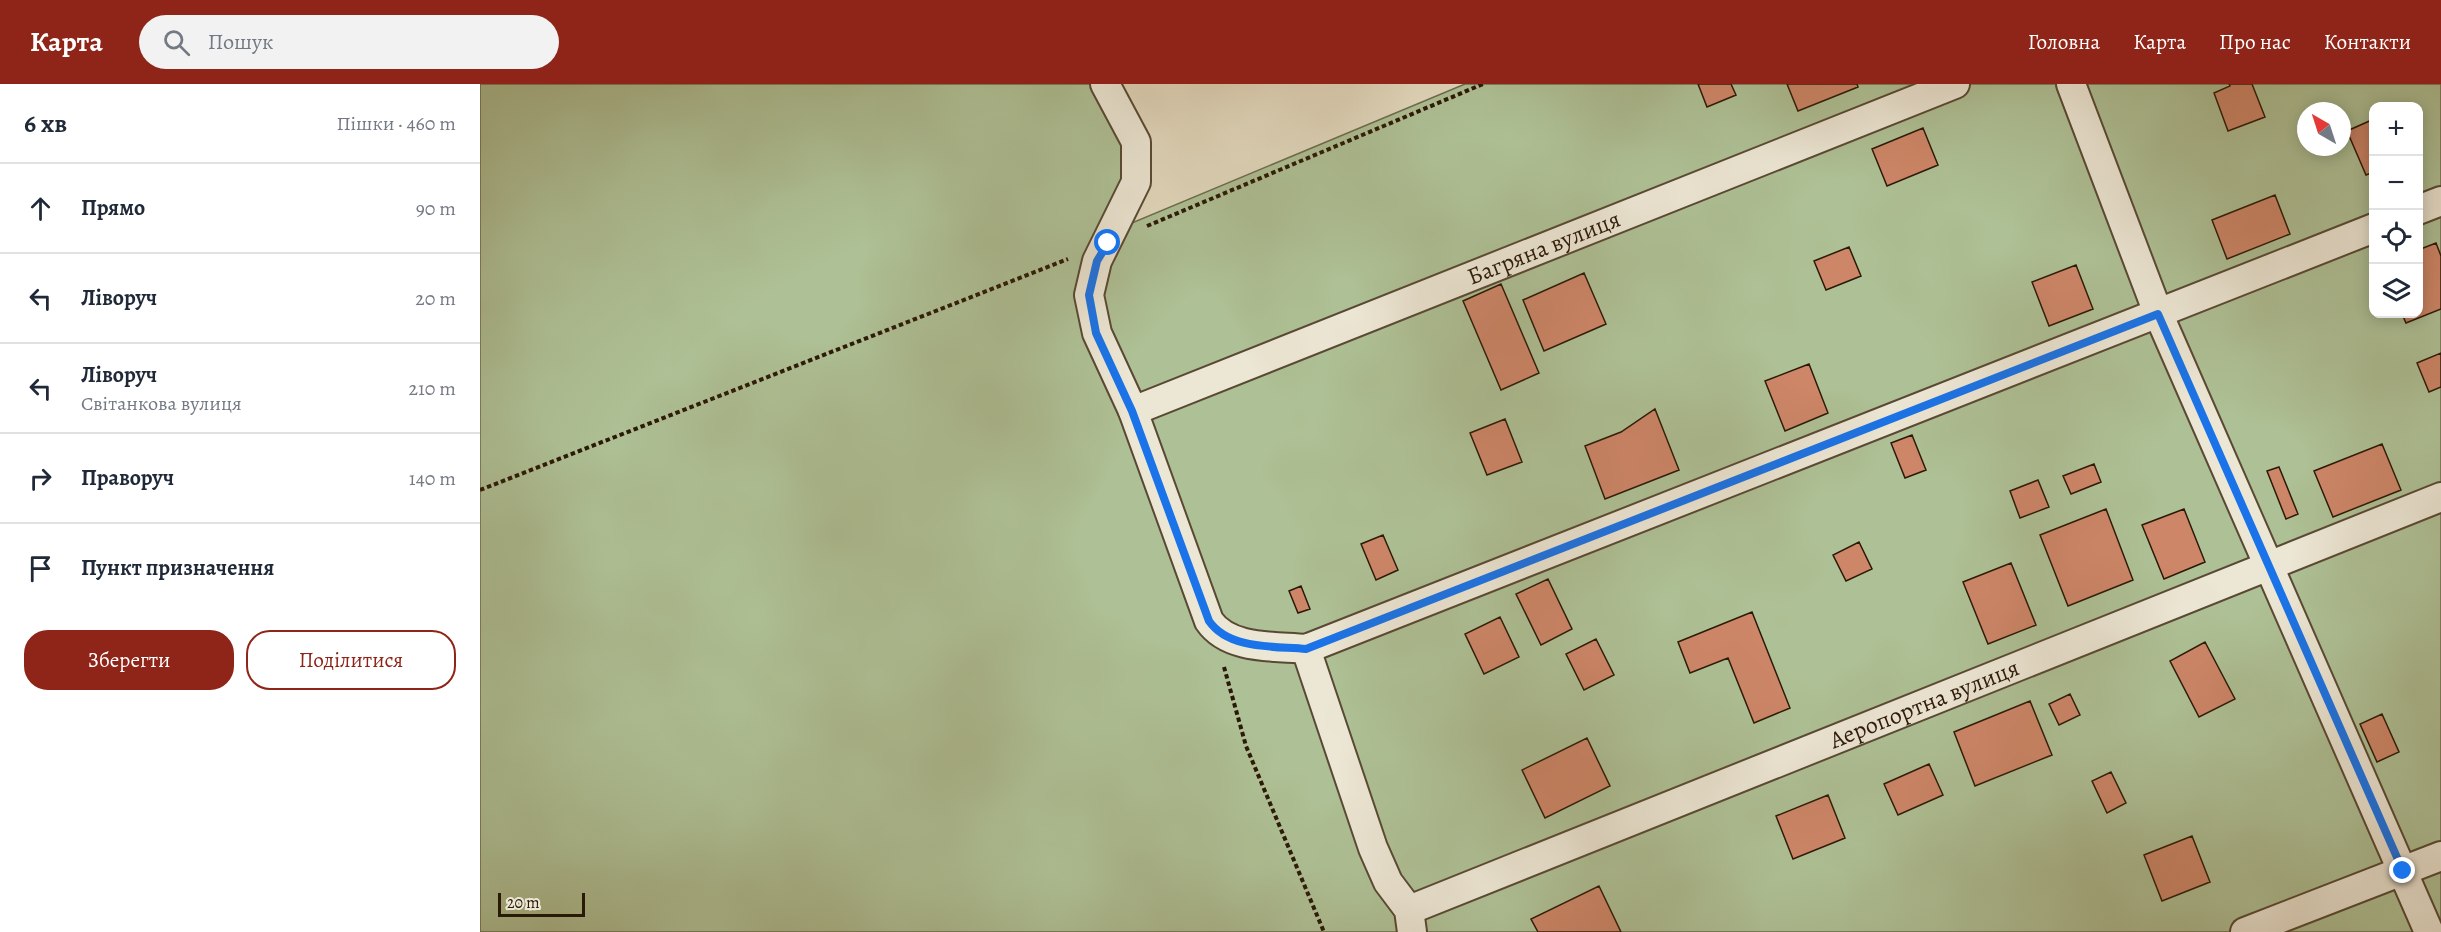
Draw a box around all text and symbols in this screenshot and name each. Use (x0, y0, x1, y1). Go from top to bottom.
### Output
search box (139, 15, 559, 69)
text: Карта (30, 23, 103, 61)
icon: search (160, 26, 193, 59)
text: Пошук (208, 27, 273, 57)
text: Головна (2028, 28, 2100, 56)
text: Карта (2133, 28, 2186, 56)
text: Про нас (2219, 28, 2291, 56)
text: Контакти (2324, 28, 2411, 56)
north arrow (2297, 102, 2351, 156)
map controls (2369, 102, 2423, 318)
button: + (2369, 102, 2423, 156)
text: 6 хв (24, 106, 67, 141)
text: Пішки · 460 m (336, 110, 456, 137)
button: − (2369, 156, 2423, 210)
icon: ahead (24, 192, 57, 225)
text: Прямо (81, 193, 145, 223)
text: 90 m (416, 195, 456, 222)
street label: Багряна вулиця (1462, 203, 1625, 292)
button: locate (2369, 210, 2423, 264)
route start (1094, 229, 1120, 255)
button: layers (2369, 264, 2423, 318)
icon: left (24, 282, 57, 315)
text: Ліворуч (81, 283, 157, 313)
text: 20 m (415, 285, 456, 312)
text: Ліворуч (81, 360, 157, 390)
icon: left (24, 372, 57, 405)
text: 210 m (408, 375, 456, 402)
text: Світанкова вулиця (81, 390, 242, 417)
icon: right (24, 462, 57, 495)
text: Праворуч (81, 463, 174, 493)
text: 140 m (409, 465, 456, 492)
icon: arrive (24, 552, 57, 585)
text: Пункт призначення (81, 553, 274, 583)
button: Зберегти (24, 630, 234, 690)
button: Поділитися (246, 630, 456, 690)
street label: Аеропортна вулиця (1824, 651, 2024, 756)
route end (2389, 857, 2415, 883)
scale bar (498, 890, 585, 918)
text: 20 m (507, 892, 540, 914)

